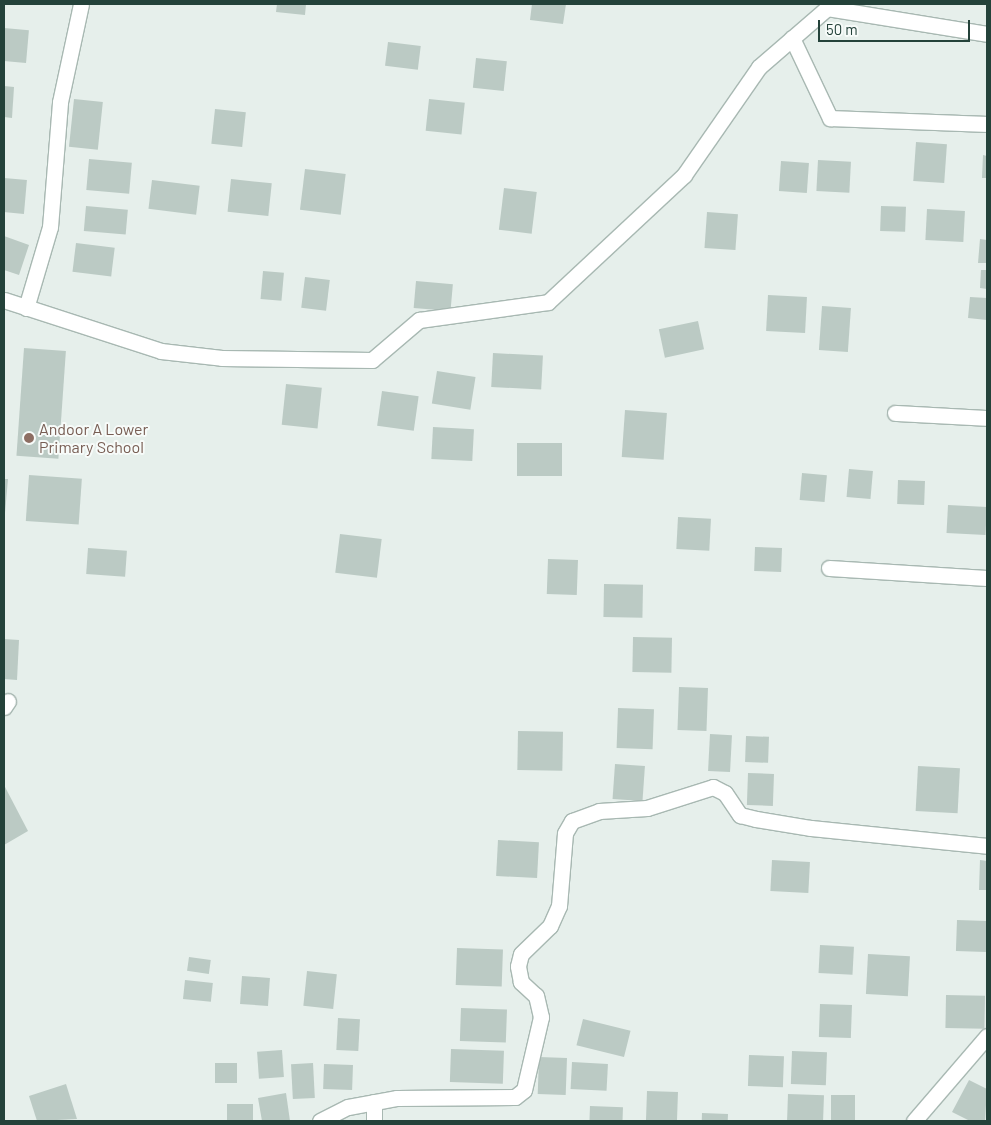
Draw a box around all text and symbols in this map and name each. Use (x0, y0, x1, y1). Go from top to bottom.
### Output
scale bar (821, 10, 974, 42)
text: 50 m (826, 20, 858, 38)
place label: Andoor A Lower Primary School (39, 419, 148, 457)
marker: Andoor A Lower Primary School (23, 432, 35, 444)

